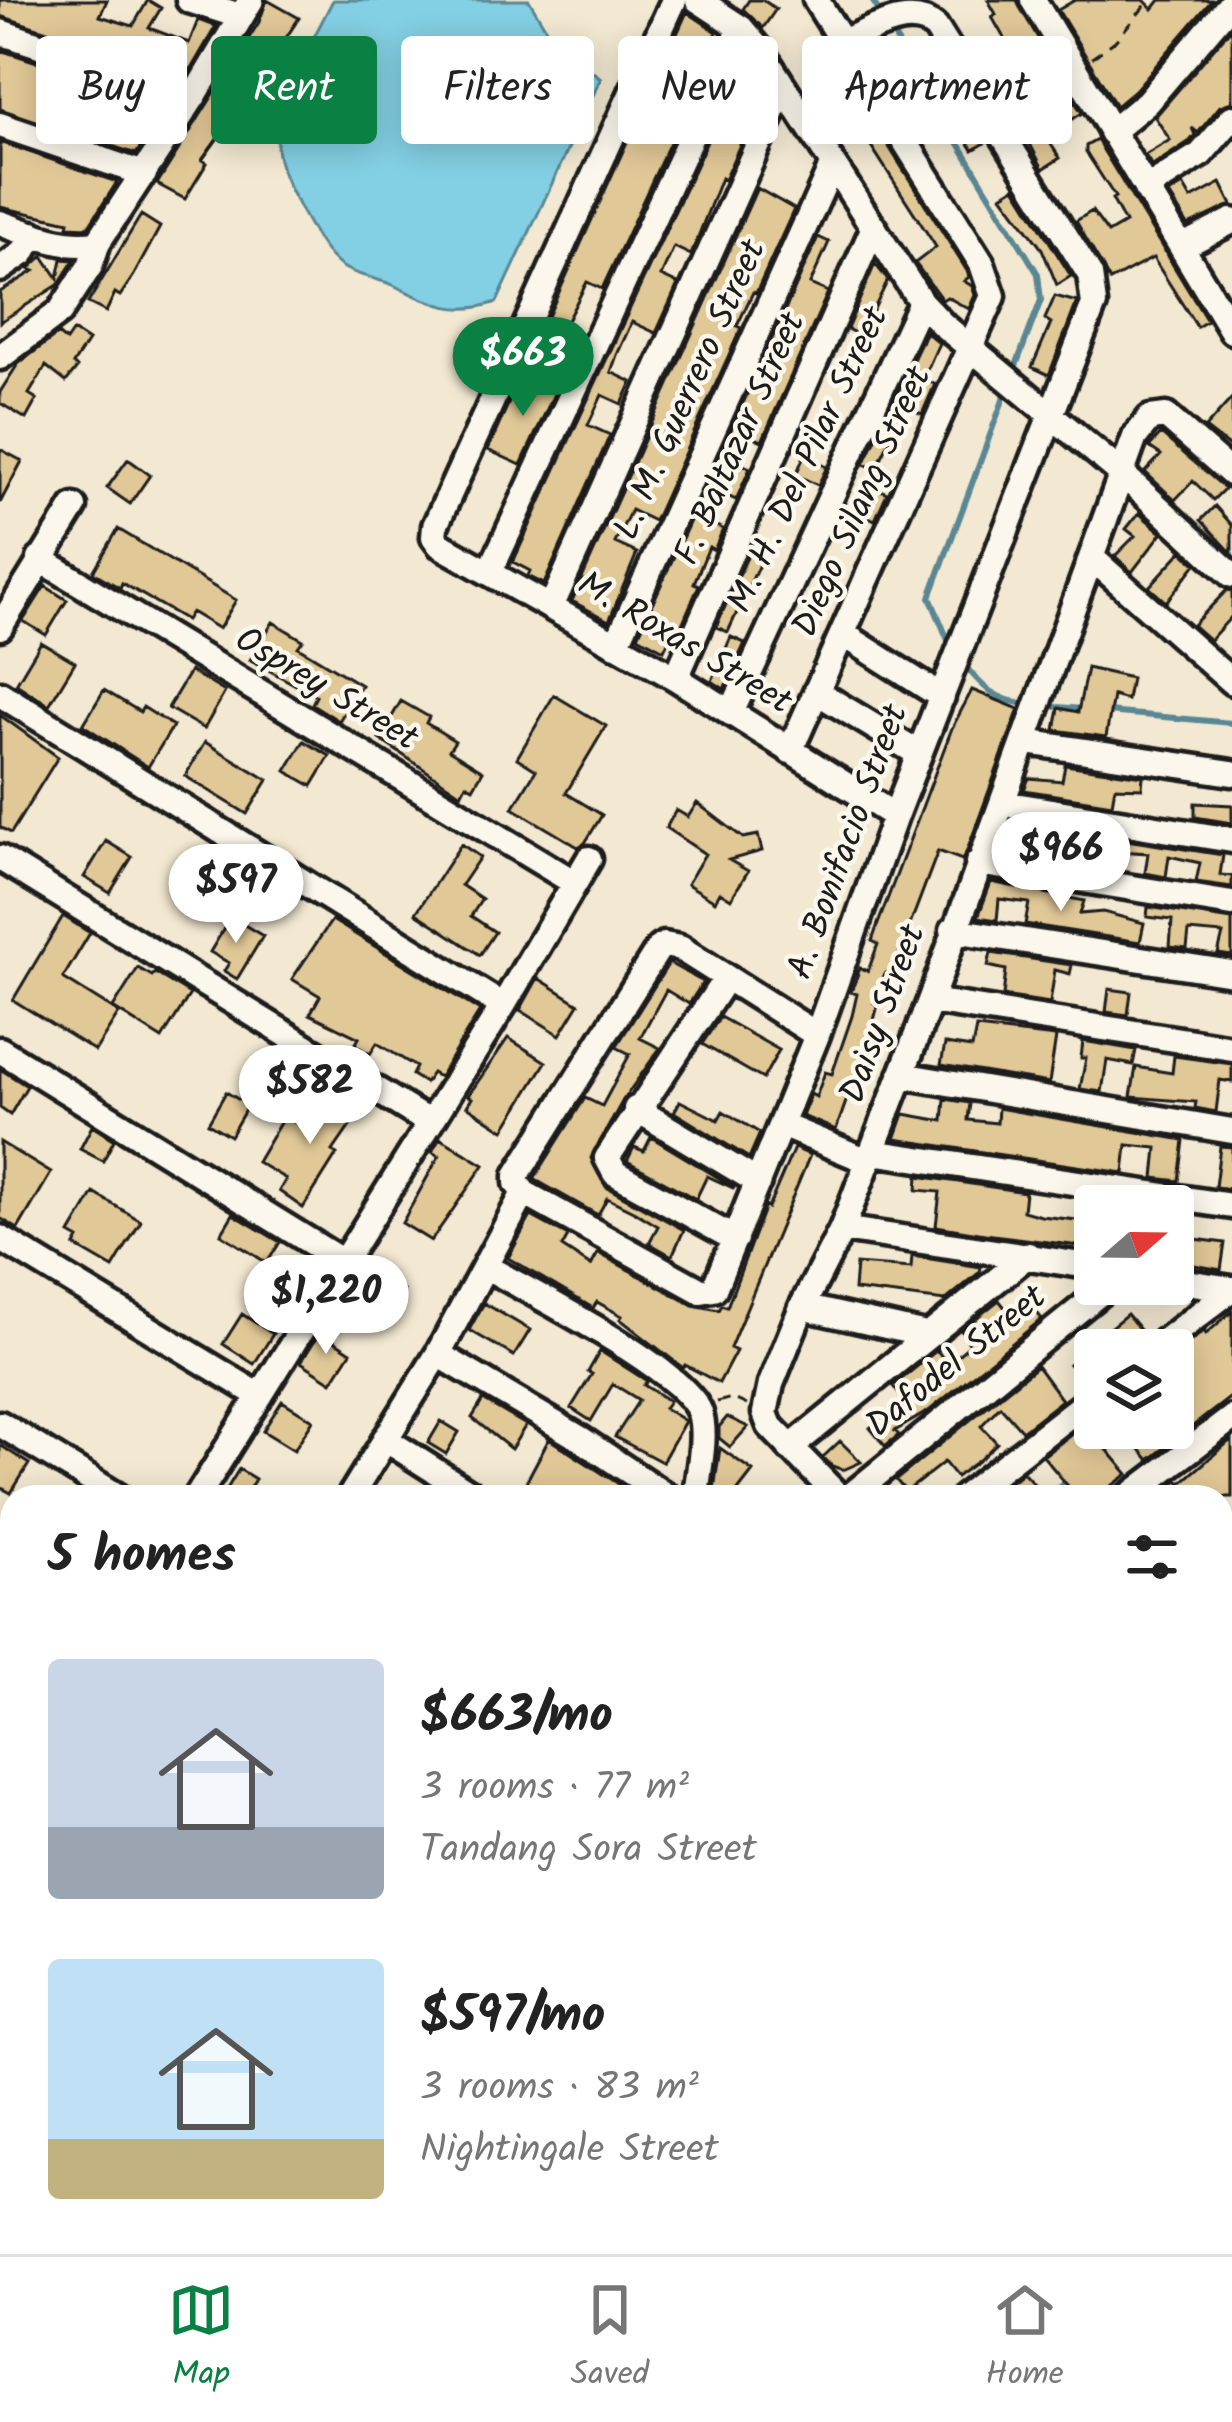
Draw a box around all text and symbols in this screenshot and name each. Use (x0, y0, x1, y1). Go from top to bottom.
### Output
chip: Buy (36, 36, 187, 144)
chip: Rent (211, 36, 377, 144)
chip: Filters (401, 36, 594, 144)
chip: New (618, 36, 778, 144)
chip: Apartment (802, 36, 1072, 144)
street label: L. M. Guerrero Street (599, 230, 783, 549)
street label: M. H. Del Pilar Street (713, 296, 906, 623)
street label: F. Baltazar Street (660, 302, 823, 575)
pin: $663 (452, 317, 594, 419)
text: $663 (480, 325, 566, 387)
street label: Diego Silang Street (778, 356, 949, 647)
street label: M. Roxas Street (566, 557, 803, 731)
street label: Osprey Street (223, 613, 430, 768)
street label: A. Bonifacio Street (773, 696, 926, 987)
pin: $966 (990, 812, 1132, 914)
text: $966 (1018, 820, 1104, 882)
pin: $597 (165, 844, 307, 946)
text: $597 (196, 852, 276, 914)
street label: Daisy Street (825, 916, 943, 1111)
pin: $582 (239, 1045, 381, 1147)
text: $582 (266, 1053, 354, 1115)
north arrow (1074, 1185, 1194, 1305)
map controls (1074, 1185, 1194, 1449)
pin: $1,220 (228, 1255, 424, 1357)
text: $1,220 (271, 1263, 381, 1325)
street label: Dafodel Street (854, 1270, 1061, 1453)
button: layers (1074, 1329, 1194, 1449)
text: 5 homes (48, 1517, 236, 1598)
icon: filters (1119, 1524, 1185, 1590)
text: $663/mo (420, 1677, 613, 1758)
icon: home (144, 1707, 288, 1851)
text: 3 rooms · 77 m² (420, 1758, 689, 1820)
text: Tandang Sora Street (420, 1820, 757, 1882)
text: $597/mo (420, 1977, 605, 2058)
icon: home (144, 2007, 288, 2151)
text: 3 rooms · 83 m² (420, 2058, 699, 2120)
text: Nightingale Street (420, 2120, 719, 2182)
tab: Map (168, 2277, 234, 2402)
tab: Saved (571, 2277, 649, 2402)
tab: Home (986, 2277, 1064, 2402)

